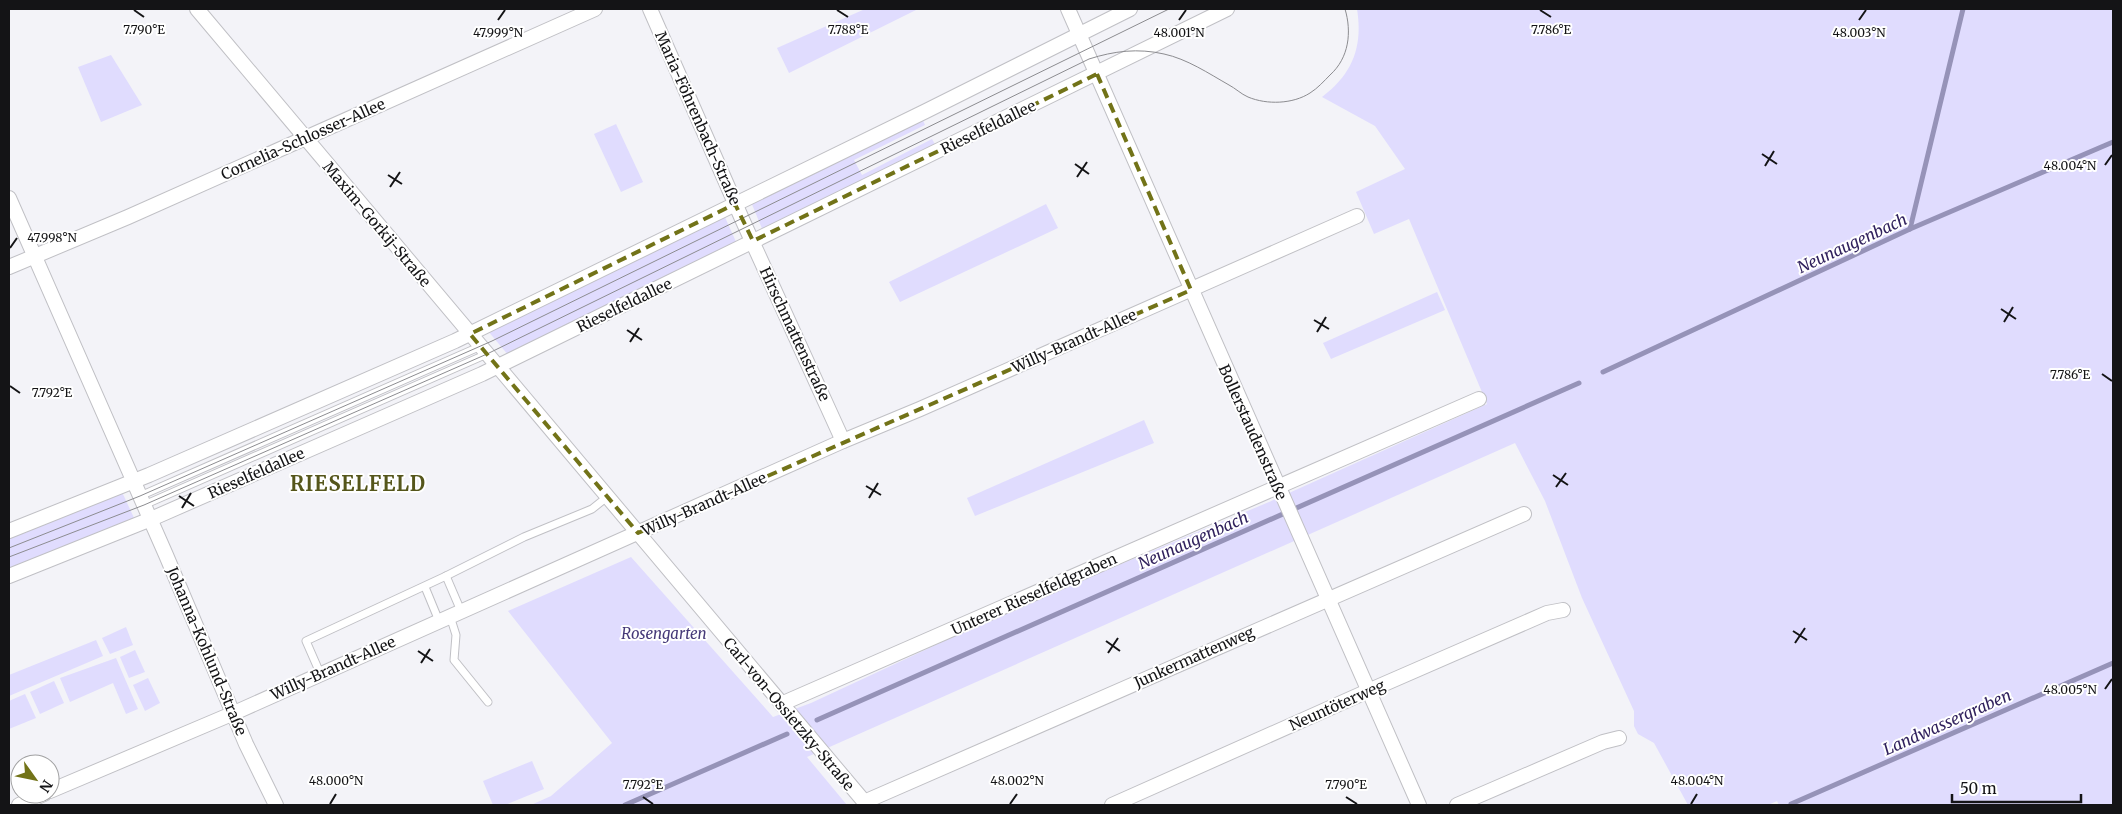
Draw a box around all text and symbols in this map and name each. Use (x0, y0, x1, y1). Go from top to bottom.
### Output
text: 7.790°E (123, 22, 165, 37)
text: 7.788°E (828, 22, 869, 37)
text: 7.786°E (1531, 22, 1571, 37)
text: 47.999°N (473, 25, 524, 40)
text: 48.001°N (1153, 25, 1205, 40)
text: 48.003°N (1832, 25, 1886, 40)
street label: Maria-Föhrenbach-Straße (651, 28, 745, 208)
street label: Cornelia-Schlosser-Allee (218, 94, 388, 184)
street label: Rieselfeldallee (937, 96, 1039, 158)
street label: Maxim-Gorkij-Straße (319, 158, 435, 291)
text: 48.004°N (2044, 158, 2097, 173)
water label: Neunaugenbach (1794, 209, 1910, 277)
text: 47.998°N (27, 230, 77, 245)
street label: Hirschmattenstraße (756, 264, 835, 404)
street label: Rieselfeldallee (573, 274, 675, 336)
street label: Willy-Brandt-Allee (1008, 305, 1139, 377)
street label: Bollerstaudenstraße (1215, 361, 1291, 503)
text: 7.786°E (2050, 367, 2090, 382)
text: 7.792°E (32, 385, 73, 400)
street label: Rieselfeldallee (205, 443, 307, 503)
street label: Willy-Brandt-Allee (638, 468, 769, 540)
district label: RIESELFELD (290, 471, 426, 496)
water label: Neunaugenbach (1135, 507, 1251, 573)
street label: Unterer Rieselfeldgraben (948, 549, 1120, 639)
street label: Johanna-Kohlund-Straße (162, 563, 251, 738)
street label: Junkermattenweg (1130, 622, 1257, 692)
park label: Rosengarten (621, 624, 707, 643)
street label: Willy-Brandt-Allee (267, 632, 398, 704)
street label: Carl-von-Ossietzky-Straße (719, 634, 859, 794)
street label: Neuntöterweg (1286, 675, 1388, 735)
text: 48.005°N (2043, 682, 2097, 697)
water label: Landwassergraben (1880, 685, 2014, 759)
north arrow (10, 754, 60, 804)
scale bar (1952, 772, 2081, 804)
text: 48.000°N (309, 773, 364, 788)
text: 48.002°N (990, 773, 1044, 788)
text: 48.004°N (1671, 773, 1724, 788)
text: N (35, 777, 56, 796)
text: 7.792°E (623, 777, 664, 792)
text: 7.790°E (1325, 777, 1367, 792)
text: 50 m (1960, 779, 1997, 798)

